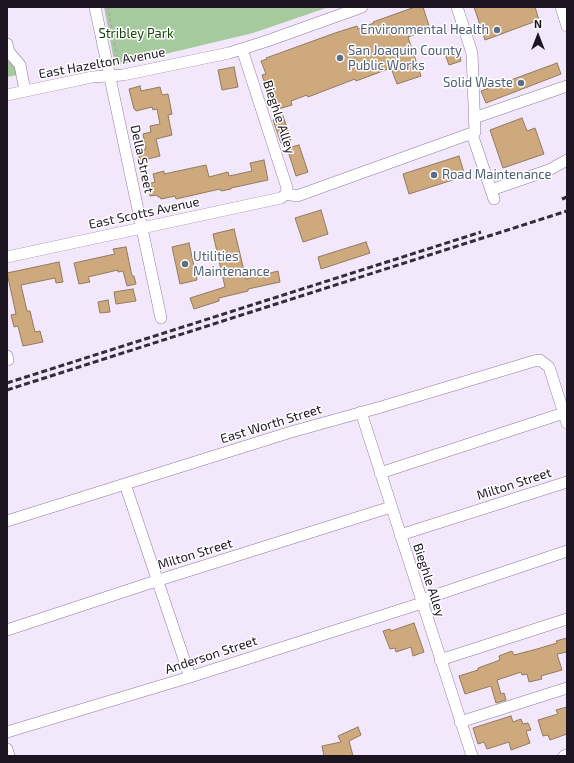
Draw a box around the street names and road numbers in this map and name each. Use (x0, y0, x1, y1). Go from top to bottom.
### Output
street label: East Hazelton Avenue (37, 44, 167, 82)
street label: Bieghle Alley (260, 78, 298, 156)
street label: Della Street (127, 123, 157, 195)
street label: East Scotts Avenue (87, 194, 201, 232)
street label: East Worth Street (218, 401, 324, 447)
street label: Milton Street (475, 465, 553, 503)
street label: Milton Street (156, 535, 234, 573)
street label: Bieghle Alley (410, 541, 448, 619)
street label: Anderson Street (163, 633, 259, 677)

